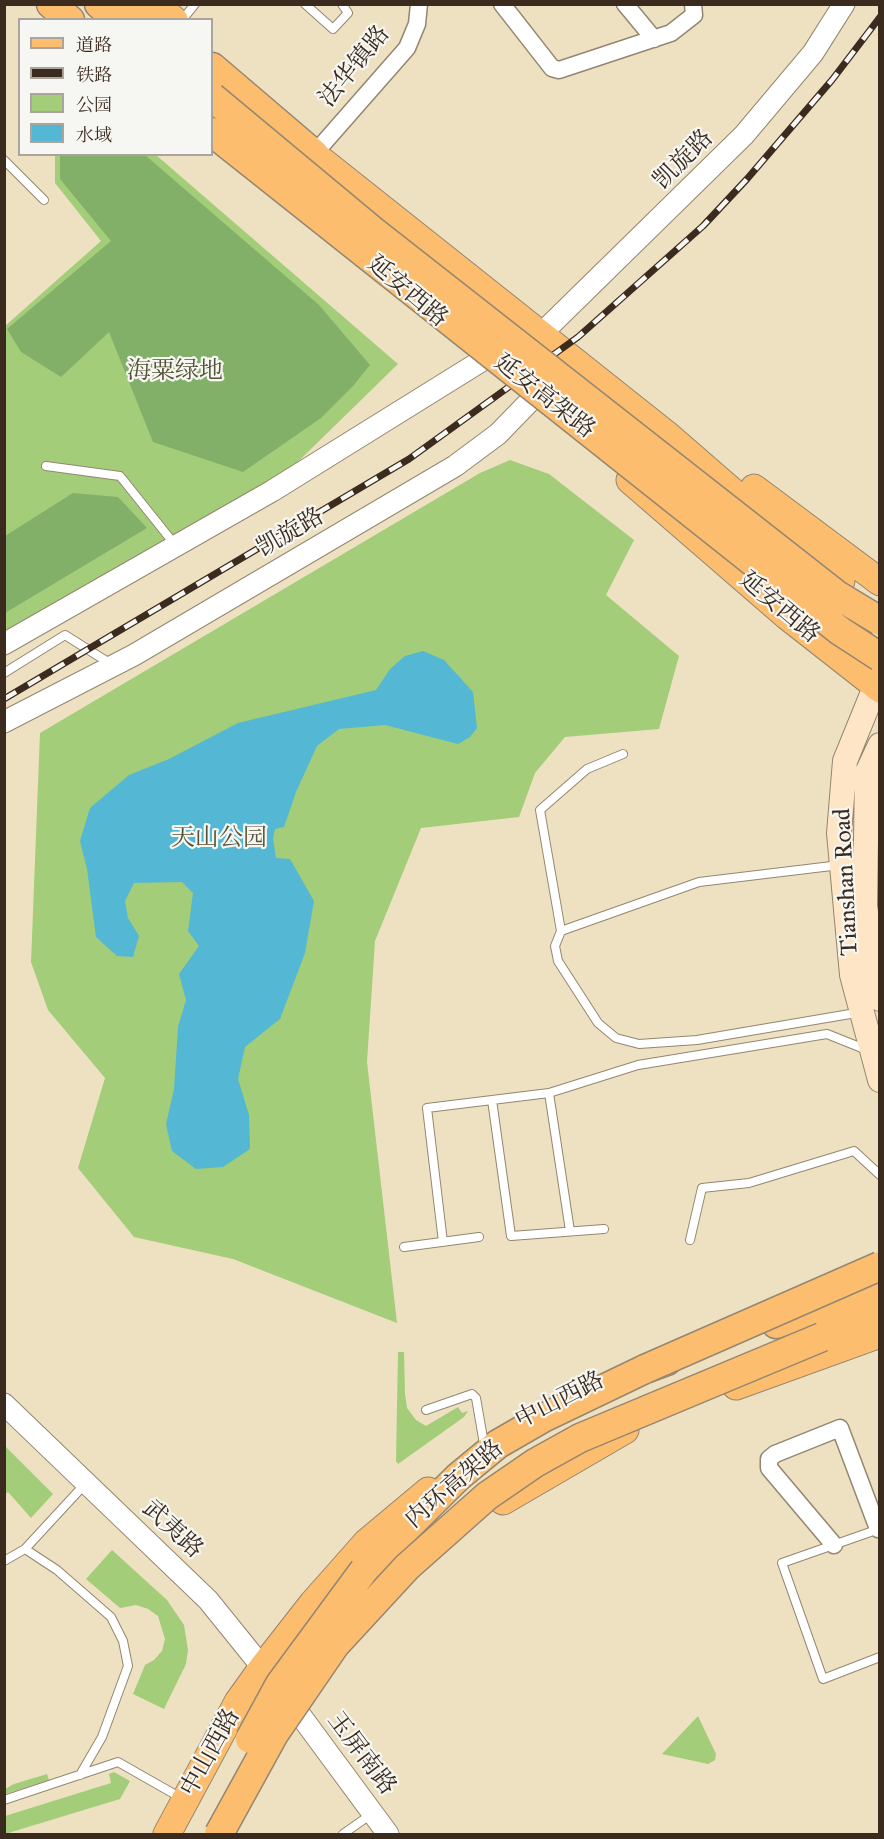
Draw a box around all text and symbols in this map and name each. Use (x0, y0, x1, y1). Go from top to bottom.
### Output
legend (18, 18, 213, 156)
street label: 法华镇路 (314, 21, 396, 113)
text: 道路 (76, 34, 112, 56)
text: 铁路 (76, 64, 112, 86)
text: 公园 (76, 94, 112, 116)
text: 水域 (76, 124, 112, 146)
street label: 凯旋路 (648, 124, 720, 196)
street label: 延安西路 (361, 250, 453, 334)
street label: 延安高架路 (488, 349, 600, 445)
park label: 海粟绿地 (127, 358, 223, 386)
street label: 凯旋路 (253, 503, 329, 563)
street label: 延安西路 (733, 566, 825, 650)
street label: Tianshan Road (829, 808, 865, 956)
park label: 天山公园 (171, 825, 267, 853)
street label: 中山西路 (511, 1366, 609, 1436)
street label: 内环高架路 (400, 1435, 510, 1535)
street label: 武夷路 (136, 1495, 208, 1565)
street label: 中山西路 (175, 1704, 247, 1802)
street label: 玉屏南路 (321, 1707, 401, 1801)

